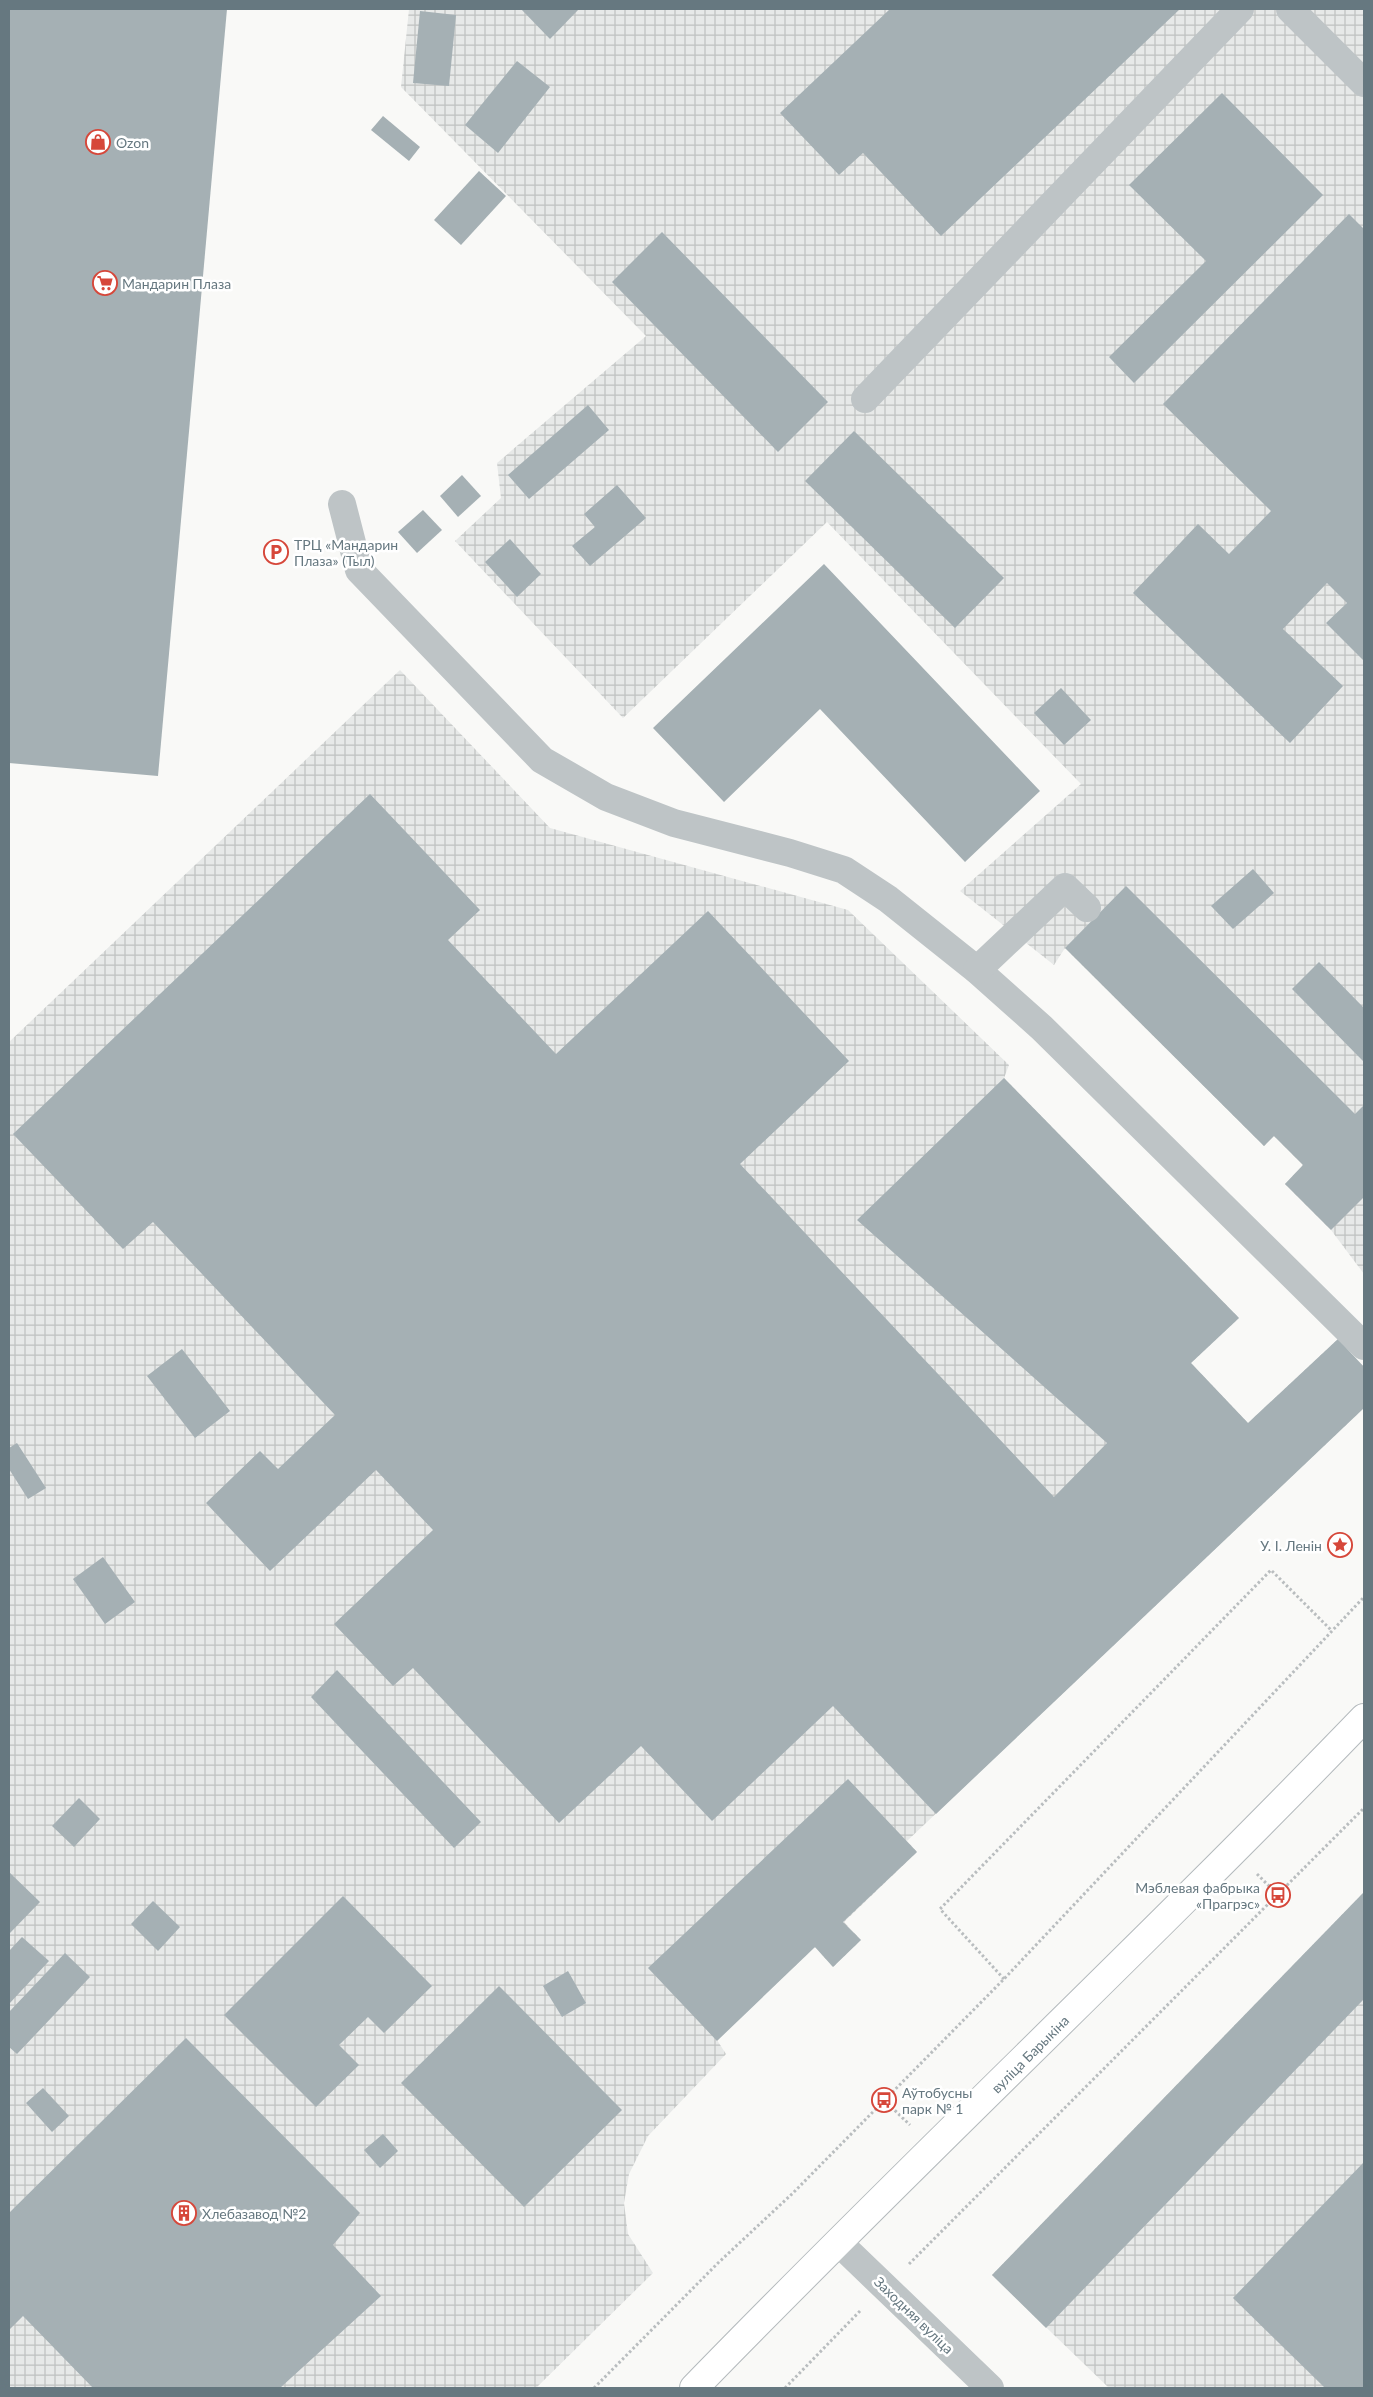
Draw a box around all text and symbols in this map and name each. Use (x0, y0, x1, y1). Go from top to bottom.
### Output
shop icon: Ozon (85, 129, 111, 155)
place label: Ozon (116, 134, 149, 151)
supermarket icon: Мандарин Плаза (92, 270, 118, 296)
place label: Мандарин Плаза (122, 275, 231, 292)
place label: ТРЦ «Мандарин Плаза» (Тыл) (294, 536, 398, 569)
parking icon: ТРЦ «Мандарин Плаза» (Тыл) (263, 539, 289, 565)
place icon: У. І. Ленін (1327, 1532, 1353, 1558)
place label: У. І. Ленін (1260, 1537, 1322, 1554)
place label: Мэблевая фабрыка «Прагрэс» (1135, 1879, 1260, 1912)
bus stop icon: Мэблевая фабрыка «Прагрэс» (1265, 1882, 1291, 1908)
street label: вуліца Барыкіна (988, 2012, 1072, 2096)
place label: Аўтобусны парк № 1 (902, 2084, 972, 2117)
bus stop icon: Аўтобусны парк № 1 (871, 2087, 897, 2113)
building icon: Хлебазавод №2 (171, 2200, 197, 2226)
place label: Хлебазавод №2 (202, 2205, 306, 2222)
street label: Заходняя вуліца (871, 2273, 957, 2357)

